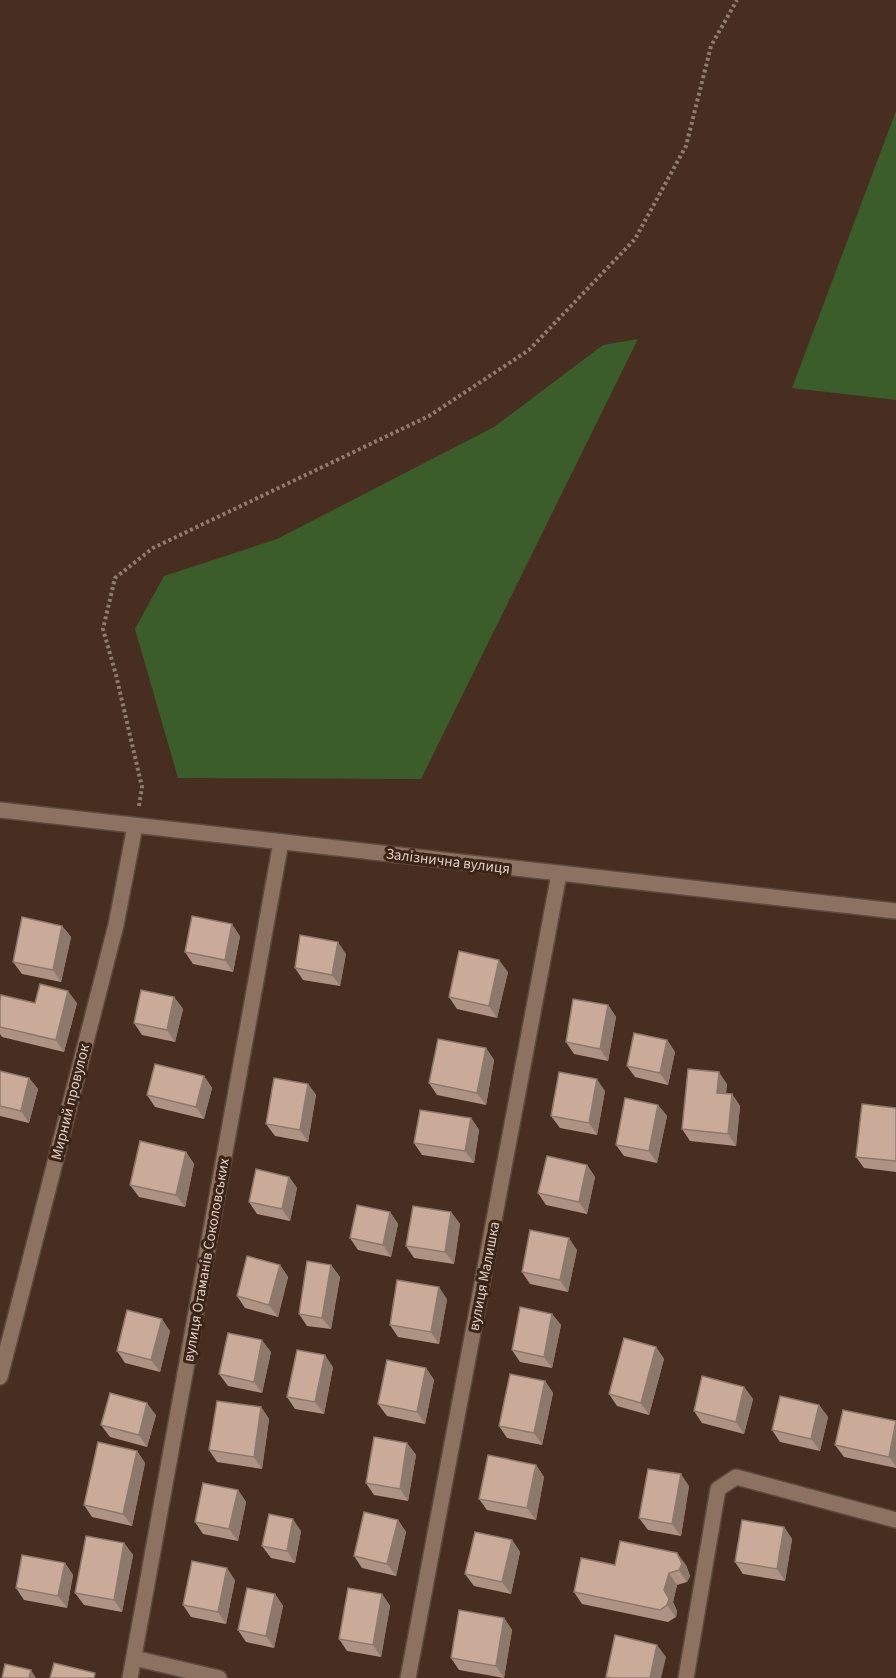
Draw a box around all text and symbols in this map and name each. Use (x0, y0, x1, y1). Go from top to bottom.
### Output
street label: Залізнична вулиця (385, 843, 511, 880)
street label: Мирний провулок (46, 1041, 95, 1162)
street label: вулиця Отаманів Соколовських (178, 1156, 235, 1364)
street label: вулиця Малишка (464, 1220, 505, 1333)

